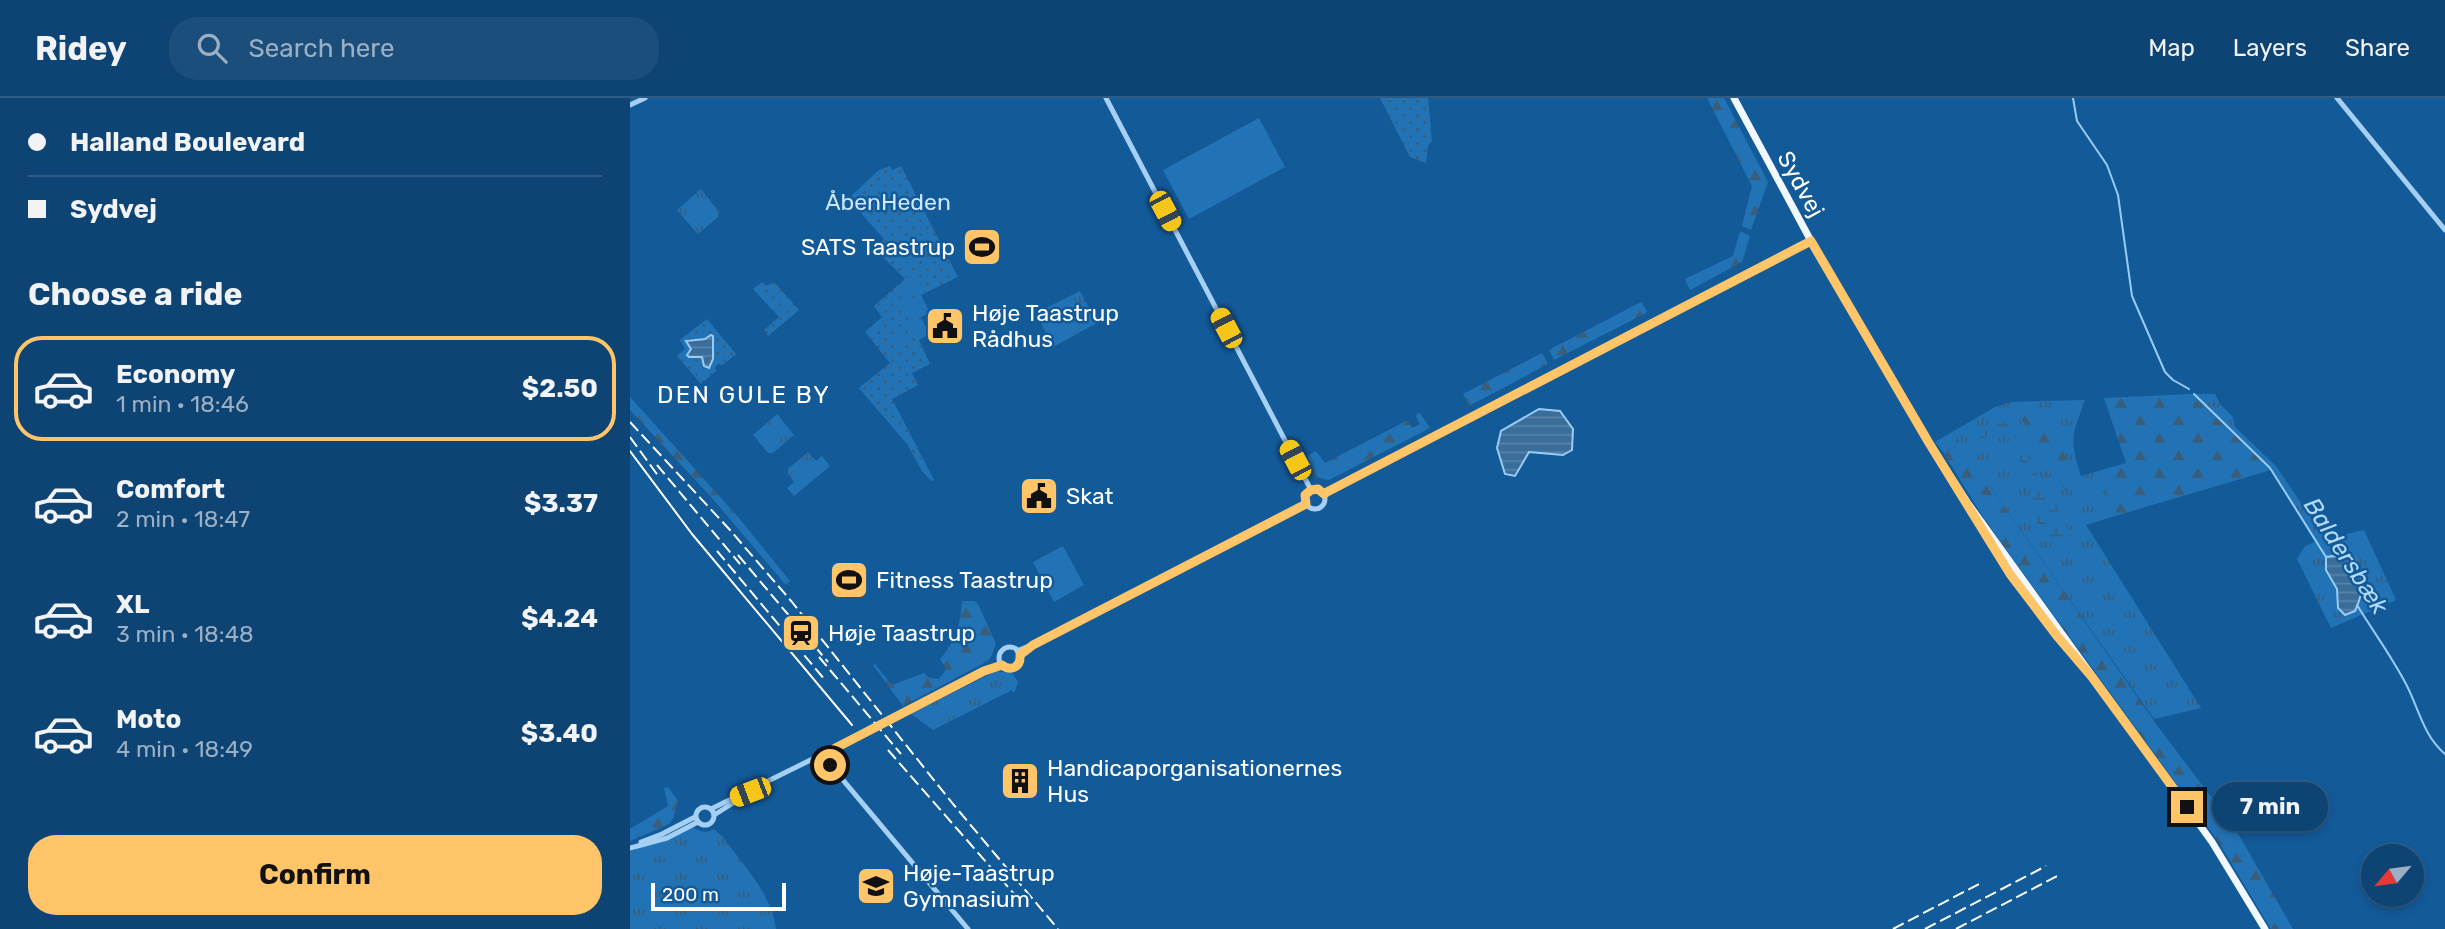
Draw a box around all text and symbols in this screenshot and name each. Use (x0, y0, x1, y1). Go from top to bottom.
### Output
search box (169, 17, 659, 80)
text: Ridey (35, 29, 127, 68)
icon: search (193, 29, 231, 67)
text: Search here (249, 33, 394, 64)
text: Map (2148, 34, 2195, 62)
text: Layers (2233, 34, 2307, 62)
text: Share (2345, 34, 2410, 62)
text: Halland Boulevard (70, 127, 305, 158)
street label: Sydvej (1771, 146, 1831, 222)
park label: ÅbenHeden (825, 188, 951, 216)
car (1146, 188, 1185, 234)
text: Sydvej (70, 194, 157, 225)
sports icon: SATS Taastrup (961, 226, 1003, 268)
place label: SATS Taastrup (801, 233, 955, 261)
text: Choose a ride (28, 275, 242, 313)
place label: Høje Taastrup Rådhus (972, 299, 1119, 353)
public building icon: Høje Taastrup Rådhus (924, 305, 966, 347)
car (1207, 305, 1246, 351)
icon: car (32, 357, 95, 420)
text: Economy (116, 359, 235, 390)
text: $2.50 (522, 373, 598, 404)
district label: DEN GULE BY (657, 381, 831, 409)
text: 1 min · 18:46 (116, 390, 249, 418)
car (1276, 437, 1315, 483)
icon: car (32, 472, 95, 535)
text: Comfort (116, 474, 225, 505)
public building icon: Skat (1018, 475, 1060, 517)
place label: Skat (1066, 482, 1114, 510)
text: $3.37 (524, 488, 598, 519)
water label: Baldersbæk (2298, 493, 2394, 620)
text: 2 min · 18:47 (116, 505, 250, 533)
sports icon: Fitness Taastrup (828, 559, 870, 601)
place label: Fitness Taastrup (876, 566, 1053, 594)
icon: car (32, 587, 95, 650)
text: XL (116, 589, 149, 620)
text: $4.24 (521, 603, 598, 634)
station icon: Høje Taastrup (780, 612, 822, 654)
place label: Høje Taastrup (828, 619, 975, 647)
text: 3 min · 18:48 (116, 620, 254, 648)
icon: car (32, 702, 95, 765)
text: Moto (116, 704, 181, 735)
text: $3.40 (521, 718, 598, 749)
text: 4 min · 18:49 (116, 735, 253, 763)
route start (814, 749, 846, 781)
place label: Handicaporganisationernes Hus (1047, 754, 1342, 808)
building icon: Handicaporganisationernes Hus (999, 760, 1041, 802)
car (727, 775, 774, 809)
callout: 7 min (2212, 782, 2327, 832)
route end (2171, 791, 2203, 823)
text: 7 min (2240, 792, 2300, 820)
button: Confirm (28, 835, 602, 915)
north arrow (2361, 844, 2424, 906)
map controls (2361, 844, 2424, 907)
place label: Høje-Taastrup Gymnasium (903, 859, 1055, 913)
school or university icon: Høje-Taastrup Gymnasium (855, 865, 897, 907)
scale bar (651, 880, 786, 912)
text: 200 m (662, 883, 719, 906)

